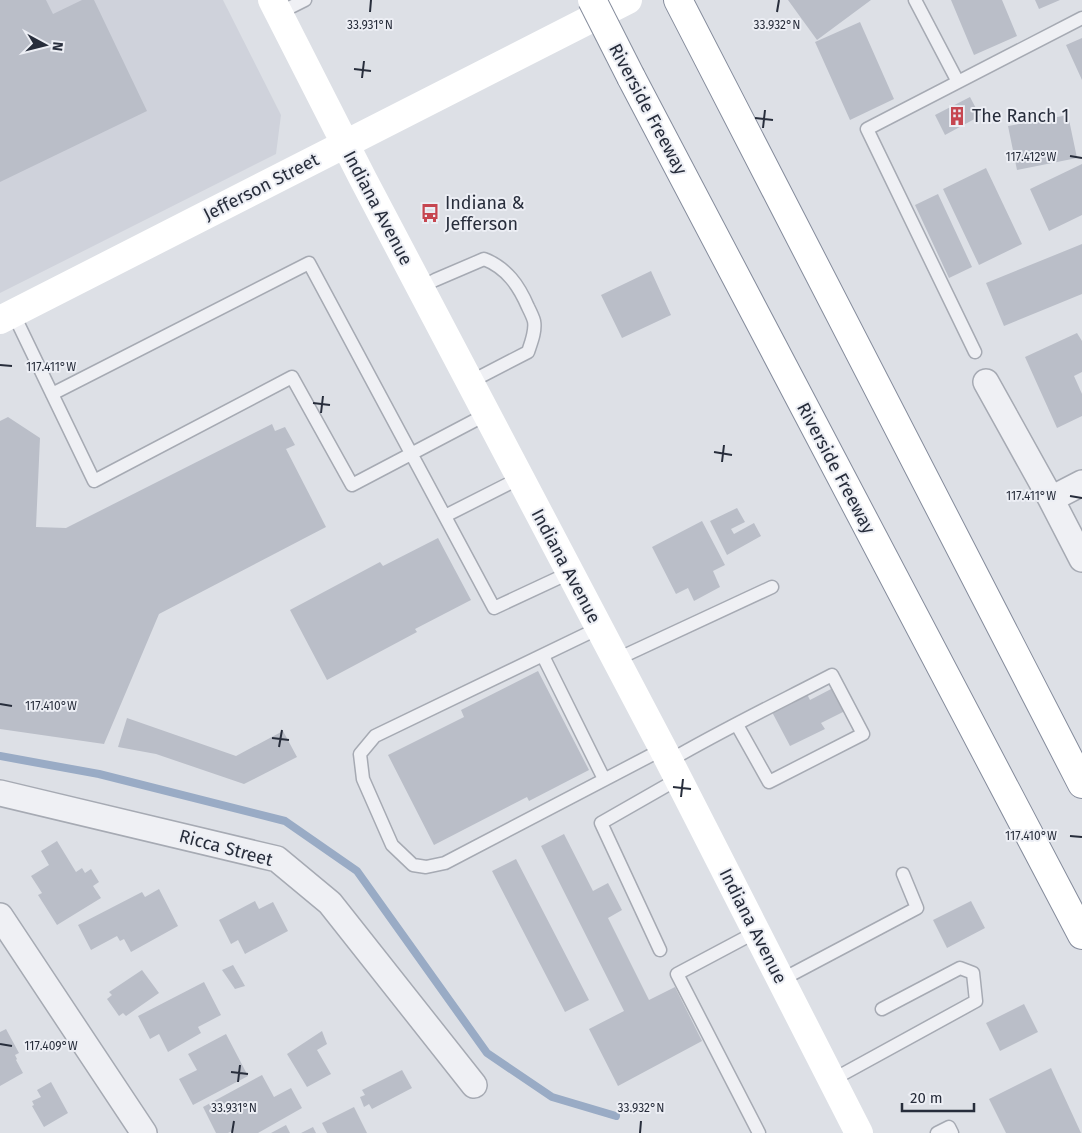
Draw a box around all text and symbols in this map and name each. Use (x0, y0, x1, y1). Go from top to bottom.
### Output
text: 33.931°N (347, 18, 393, 32)
text: 33.932°N (754, 18, 800, 32)
north arrow (20, 20, 70, 70)
street label: Riverside Freeway (604, 40, 692, 178)
text: N (48, 41, 66, 52)
building icon: The Ranch 1 (946, 105, 968, 127)
place label: The Ranch 1 (972, 105, 1069, 127)
street label: Indiana Avenue (339, 147, 417, 269)
street label: Jefferson Street (200, 148, 323, 226)
text: 117.412°W (1005, 150, 1057, 164)
place label: Indiana & Jefferson (445, 192, 525, 235)
bus stop icon: Indiana & Jefferson (419, 202, 441, 224)
text: 117.411°W (26, 360, 76, 374)
street label: Riverside Freeway (792, 399, 880, 537)
text: 117.411°W (1006, 489, 1056, 503)
street label: Indiana Avenue (527, 505, 605, 627)
text: 117.410°W (25, 699, 77, 713)
street label: Ricca Street (177, 825, 276, 871)
text: 117.410°W (1005, 829, 1057, 843)
street label: Indiana Avenue (715, 865, 791, 987)
text: 117.409°W (24, 1039, 78, 1053)
scale bar (902, 1080, 974, 1112)
text: 20 m (910, 1089, 943, 1107)
text: 33.931°N (211, 1101, 257, 1115)
text: 33.932°N (618, 1101, 664, 1115)

